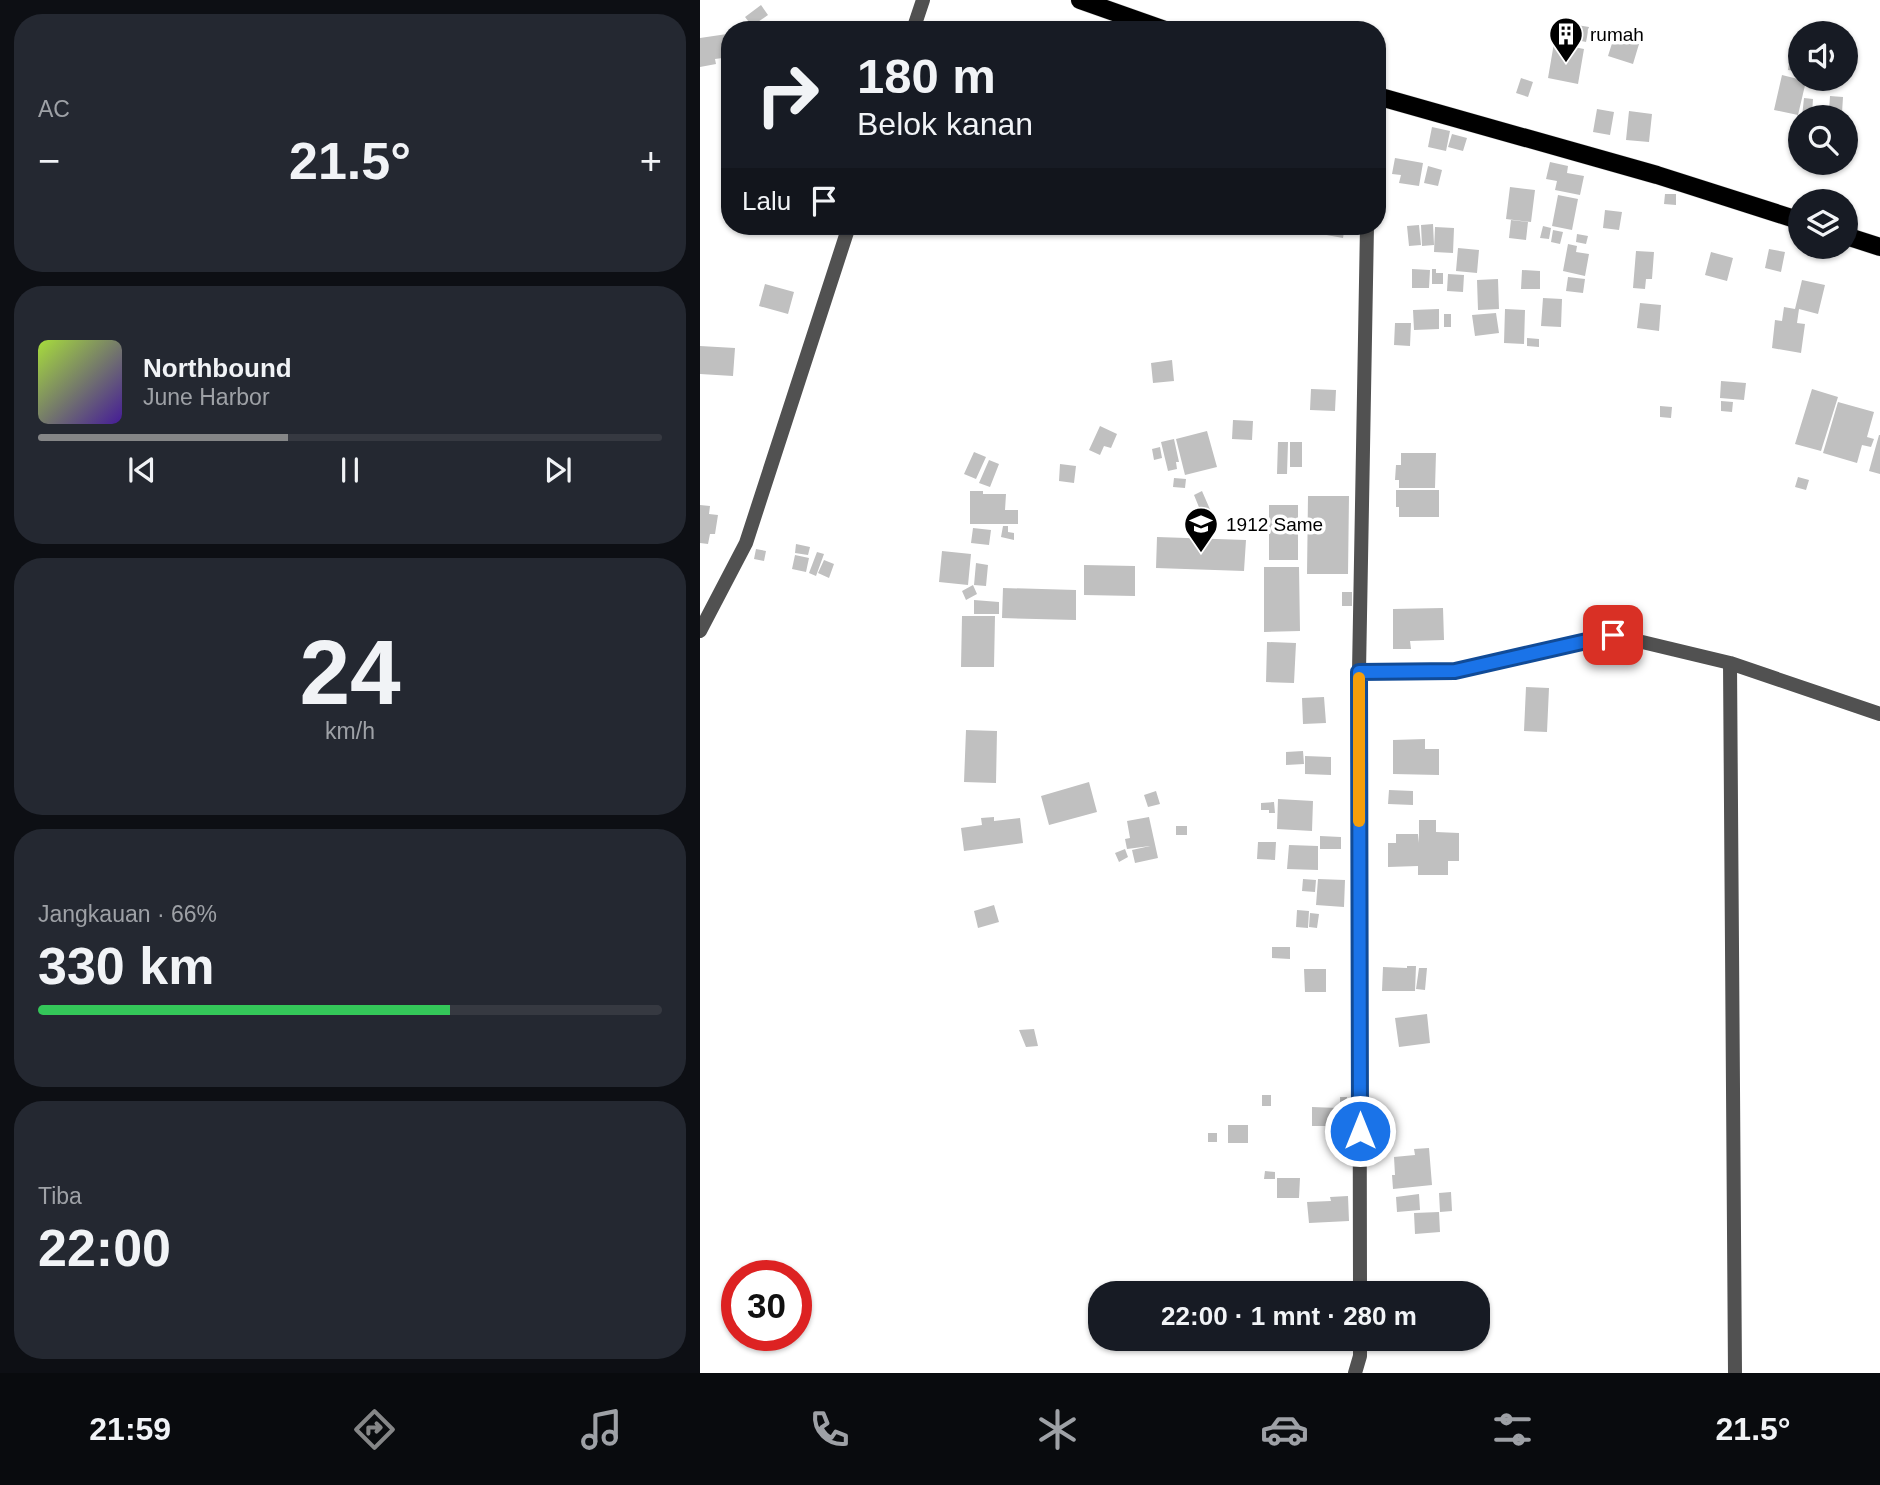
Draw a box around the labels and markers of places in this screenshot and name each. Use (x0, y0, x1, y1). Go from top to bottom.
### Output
building icon: rumah (1547, 15, 1585, 64)
place label: rumah (1590, 24, 1644, 45)
school or university icon: 1912 Same (1182, 505, 1220, 554)
place label: 1912 Same (1226, 514, 1323, 535)
pin (1583, 605, 1643, 665)

